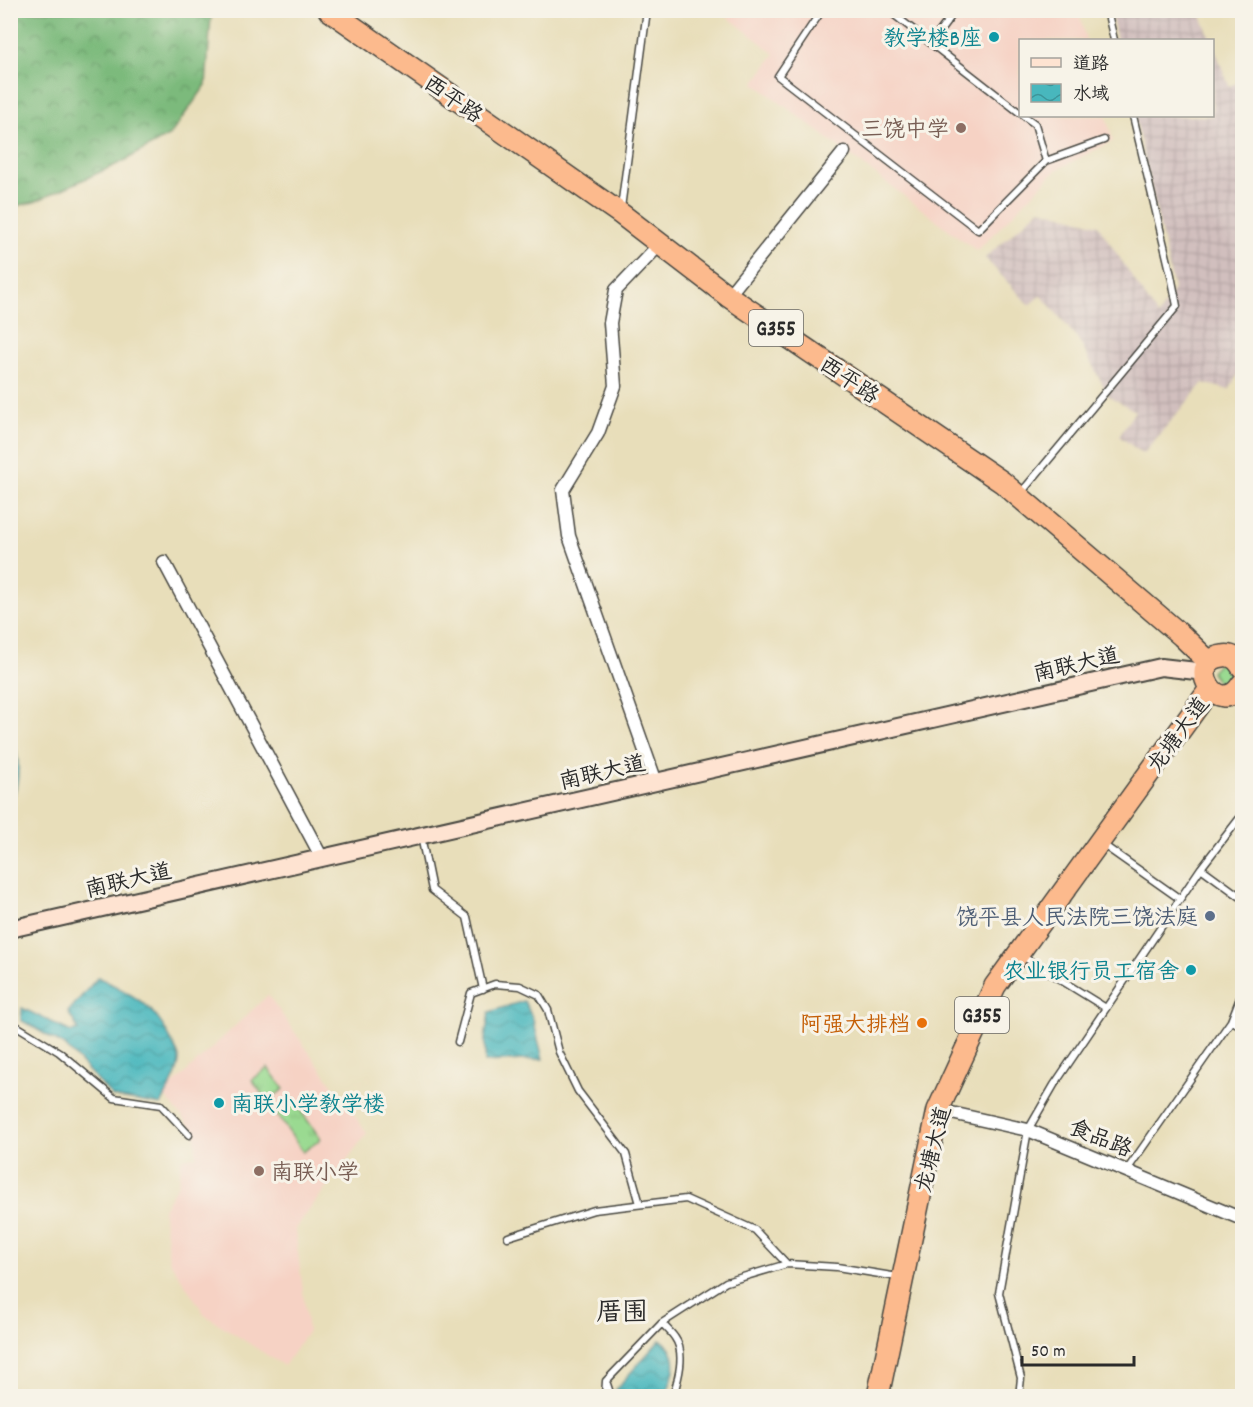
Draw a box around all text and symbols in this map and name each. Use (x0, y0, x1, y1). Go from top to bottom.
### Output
place label: 教学楼B座 (884, 25, 982, 56)
marker: 教学楼B座 (987, 30, 1001, 44)
legend (1019, 39, 1214, 117)
text: 道路 (1073, 53, 1109, 78)
street label: 西平路 (416, 69, 488, 132)
text: 水域 (1073, 83, 1109, 108)
place label: 三饶中学 (861, 116, 949, 147)
marker: 三饶中学 (954, 121, 968, 135)
road number: G355 (749, 310, 803, 346)
street label: 西平路 (812, 351, 884, 413)
street label: 南联大道 (1030, 641, 1123, 691)
street label: 龙塘大道 (1141, 691, 1218, 781)
street label: 南联大道 (556, 749, 649, 799)
street label: 南联大道 (82, 857, 175, 907)
place label: 饶平县人民法院三饶法庭 (956, 904, 1198, 935)
marker: 饶平县人民法院三饶法庭 (1203, 909, 1217, 923)
place label: 农业银行员工宿舍 (1003, 958, 1179, 989)
marker: 农业银行员工宿舍 (1184, 963, 1198, 977)
road number: G355 (955, 997, 1009, 1033)
place label: 阿强大排档 (800, 1011, 910, 1042)
marker: 阿强大排档 (915, 1016, 929, 1030)
place label: 南联小学教学楼 (231, 1091, 385, 1122)
marker: 南联小学教学楼 (212, 1096, 226, 1110)
street label: 龙塘大道 (910, 1103, 961, 1196)
street label: 食品路 (1063, 1114, 1136, 1167)
place label: 南联小学 (271, 1159, 359, 1190)
marker: 南联小学 (252, 1164, 266, 1178)
district label: 厝围 (596, 1296, 648, 1333)
scale bar (1022, 1329, 1134, 1367)
text: 50 m (1031, 1340, 1066, 1365)

